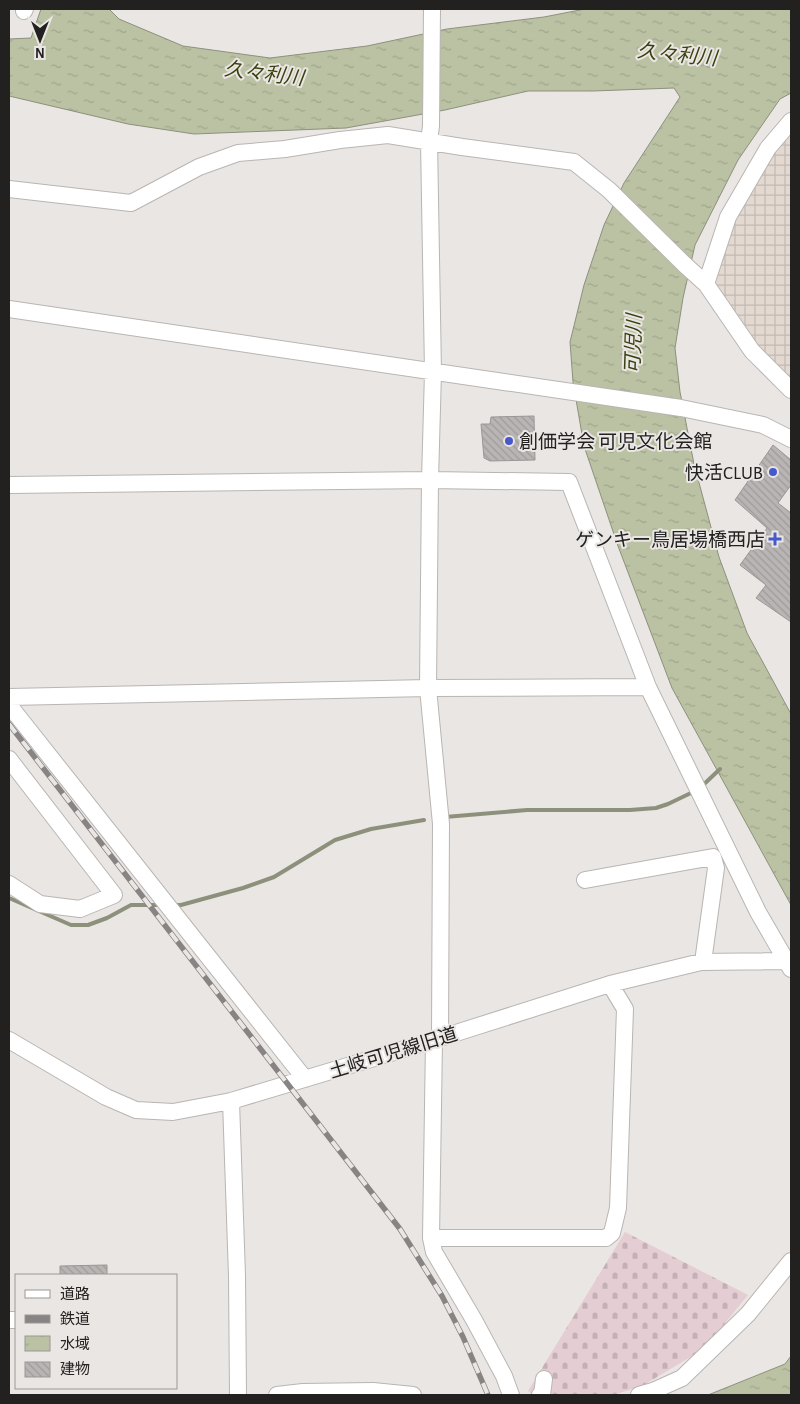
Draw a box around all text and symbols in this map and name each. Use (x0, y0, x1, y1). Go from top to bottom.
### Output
north arrow (15, 15, 65, 65)
water label: 久々利川 (636, 40, 720, 69)
text: N (35, 45, 45, 59)
water label: 久々利川 (223, 58, 307, 89)
water label: 可児川 (622, 312, 645, 374)
place label: 創価学会 可児文化会館 (519, 431, 712, 452)
marker: 創価学会 可児文化会館 (503, 435, 515, 447)
place label: 快活CLUB (685, 463, 763, 483)
marker: 快活CLUB (767, 466, 779, 478)
place label: ゲンキー鳥居場橋西店 (575, 529, 765, 550)
marker: ゲンキー鳥居場橋西店 (769, 533, 781, 545)
street label: 土岐可児線旧道 (326, 1023, 460, 1082)
legend (15, 1274, 178, 1389)
text: 道路 (60, 1286, 90, 1302)
text: 鉄道 (60, 1311, 90, 1327)
text: 水域 (60, 1336, 90, 1352)
text: 建物 (60, 1361, 90, 1377)

